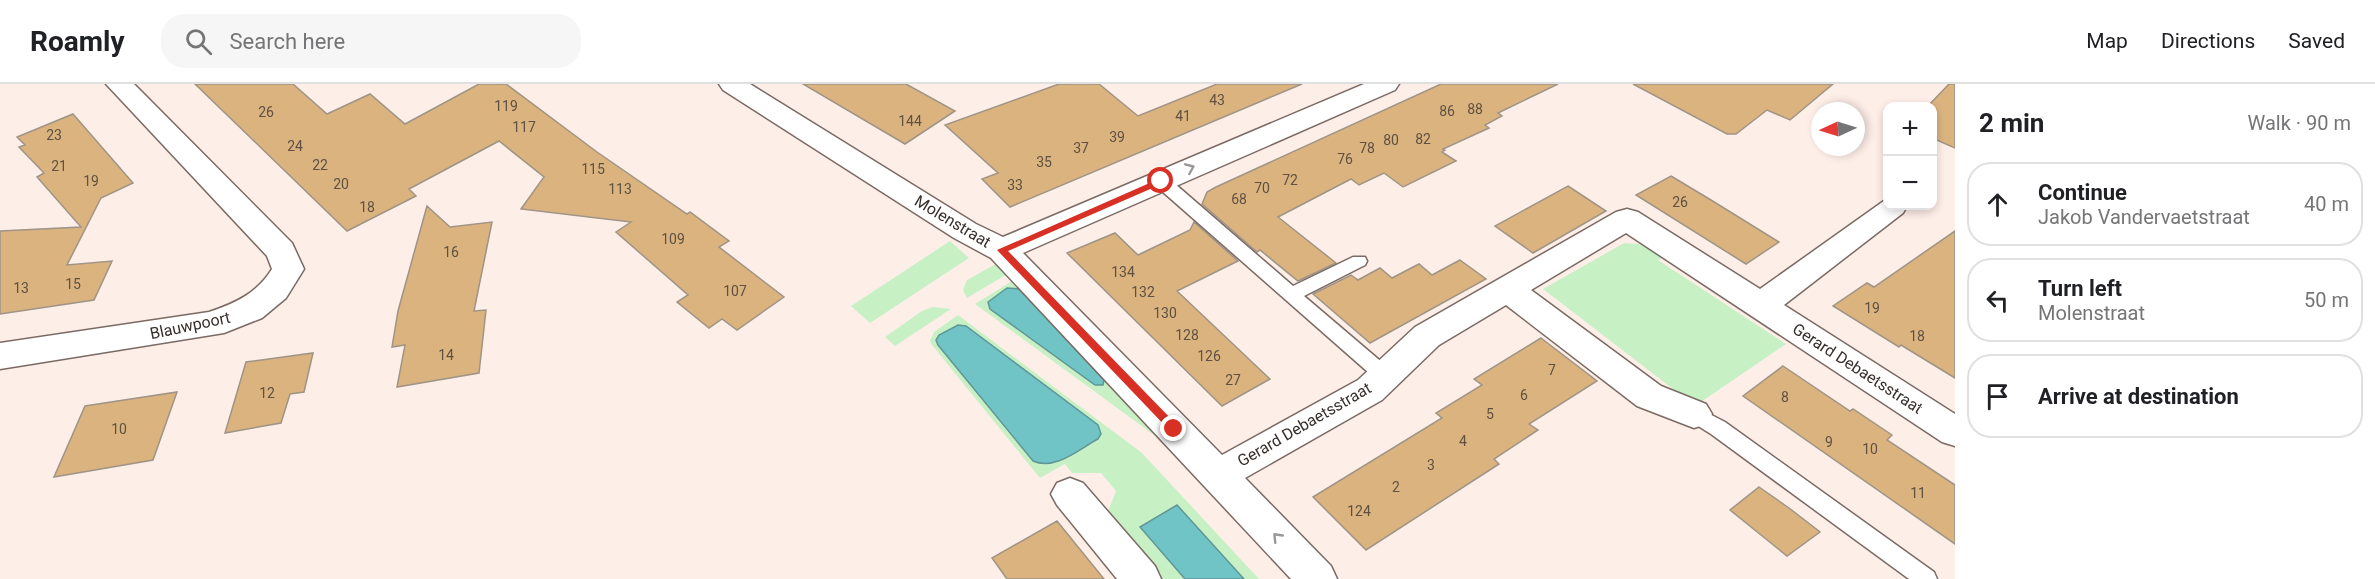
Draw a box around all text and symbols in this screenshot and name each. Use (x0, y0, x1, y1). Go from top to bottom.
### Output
search box (161, 14, 581, 68)
text: Roamly (30, 25, 125, 58)
icon: search (182, 25, 215, 58)
text: Search here (230, 29, 345, 54)
text: Map (2086, 29, 2128, 53)
text: Directions (2161, 29, 2255, 53)
text: Saved (2288, 29, 2345, 53)
house number: 43 (1209, 92, 1225, 108)
house number: 119 (494, 98, 518, 114)
house number: 88 (1467, 101, 1483, 117)
north arrow (1811, 102, 1865, 156)
map controls (1883, 102, 1937, 210)
button: + (1883, 102, 1937, 156)
house number: 86 (1439, 103, 1455, 119)
house number: 26 (258, 104, 274, 120)
house number: 41 (1175, 108, 1191, 124)
text: 2 min (1979, 108, 2044, 138)
text: Walk · 90 m (2248, 111, 2351, 135)
house number: 144 (898, 113, 922, 129)
house number: 117 (512, 119, 536, 135)
house number: 23 (46, 127, 62, 143)
house number: 39 (1109, 129, 1125, 145)
house number: 82 (1415, 131, 1431, 147)
house number: 80 (1383, 132, 1399, 148)
house number: 24 (287, 138, 303, 154)
house number: 37 (1073, 140, 1089, 156)
house number: 78 (1359, 140, 1375, 156)
house number: 76 (1337, 151, 1353, 167)
house number: 35 (1036, 154, 1052, 170)
button: − (1883, 156, 1937, 210)
house number: 22 (312, 157, 328, 173)
house number: 21 (51, 158, 67, 174)
house number: 115 (581, 161, 605, 177)
one-way arrow (1184, 163, 1195, 175)
route start (1147, 167, 1173, 193)
house number: 72 (1282, 172, 1298, 188)
house number: 19 (83, 173, 99, 189)
house number: 20 (333, 176, 349, 192)
house number: 33 (1007, 177, 1023, 193)
house number: 70 (1254, 180, 1270, 196)
text: Continue (2038, 180, 2127, 205)
house number: 113 (608, 181, 632, 197)
icon: ahead (1981, 188, 2014, 221)
street label: Molenstraat (911, 191, 994, 252)
house number: 68 (1231, 191, 1247, 207)
text: 40 m (2304, 192, 2349, 216)
house number: 26 (1672, 194, 1688, 210)
house number: 18 (359, 199, 375, 215)
text: Jakob Vandervaetstraat (2038, 205, 2250, 229)
house number: 109 (661, 231, 685, 247)
house number: 16 (443, 244, 459, 260)
house number: 134 (1111, 264, 1135, 280)
house number: 15 (65, 276, 81, 292)
text: Turn left (2038, 276, 2122, 301)
house number: 13 (13, 280, 29, 296)
house number: 107 (723, 283, 747, 299)
house number: 132 (1131, 284, 1155, 300)
icon: left (1981, 284, 2014, 317)
text: 50 m (2304, 288, 2349, 312)
house number: 19 (1864, 300, 1880, 316)
text: Molenstraat (2038, 301, 2145, 325)
house number: 130 (1153, 305, 1177, 321)
street label: Blauwpoort (148, 308, 232, 343)
street label: Gerard Debaetsstraat (1789, 319, 1926, 418)
house number: 128 (1175, 327, 1199, 343)
house number: 18 (1909, 328, 1925, 344)
house number: 14 (438, 347, 454, 363)
house number: 126 (1197, 348, 1221, 364)
house number: 7 (1548, 362, 1556, 378)
house number: 27 (1225, 372, 1241, 388)
street label: Gerard Debaetsstraat (1234, 378, 1375, 471)
icon: arrive (1981, 380, 2014, 413)
text: Arrive at destination (2038, 384, 2239, 409)
house number: 12 (259, 385, 275, 401)
house number: 6 (1520, 387, 1528, 403)
house number: 8 (1781, 389, 1789, 405)
house number: 5 (1486, 406, 1494, 422)
route end (1160, 415, 1186, 441)
house number: 10 (111, 421, 127, 437)
house number: 4 (1459, 433, 1467, 449)
house number: 9 (1825, 434, 1833, 450)
house number: 10 (1862, 441, 1878, 457)
house number: 3 (1427, 457, 1435, 473)
house number: 2 (1392, 479, 1400, 495)
house number: 11 (1910, 485, 1926, 501)
house number: 124 (1347, 503, 1371, 519)
one-way arrow (1273, 533, 1284, 544)

